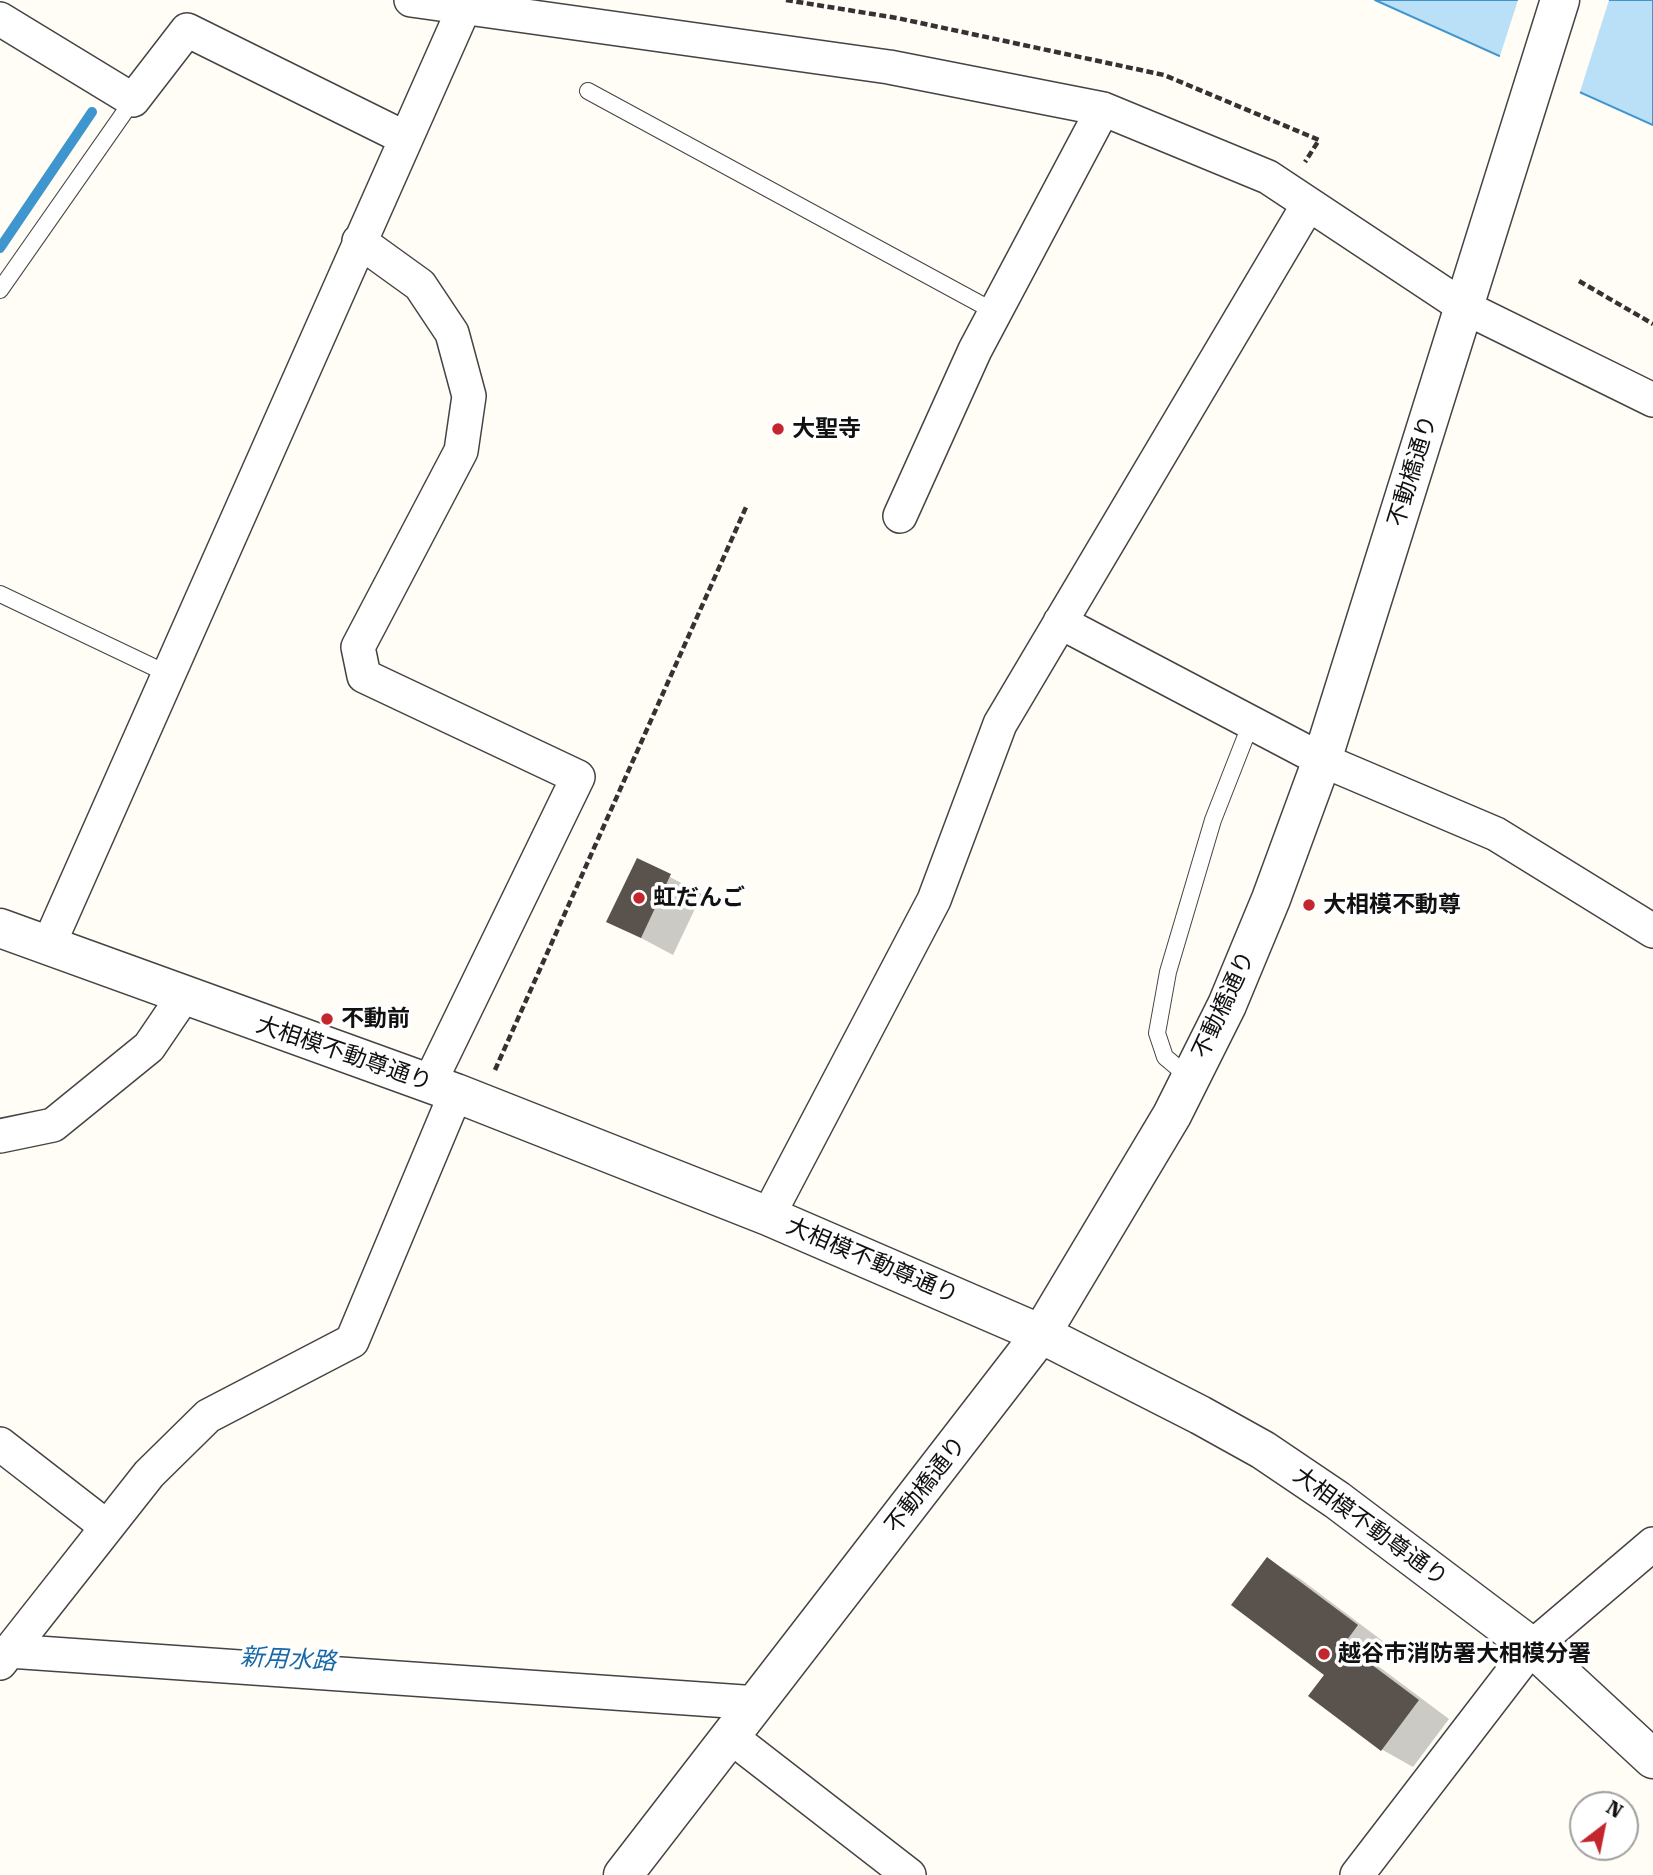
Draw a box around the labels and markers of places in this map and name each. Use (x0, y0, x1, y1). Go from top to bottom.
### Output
place label: 大聖寺 (792, 415, 861, 443)
marker: 大聖寺 (770, 421, 786, 437)
place label: 虹だんご (653, 884, 745, 912)
marker: 虹だんご (631, 890, 647, 906)
place label: 大相模不動尊 (1323, 891, 1461, 919)
marker: 大相模不動尊 (1301, 897, 1317, 913)
place label: 不動前 (341, 1005, 410, 1033)
marker: 不動前 (319, 1011, 335, 1027)
place label: 越谷市消防署大相模分署 (1338, 1640, 1591, 1668)
marker: 越谷市消防署大相模分署 (1316, 1646, 1332, 1662)

